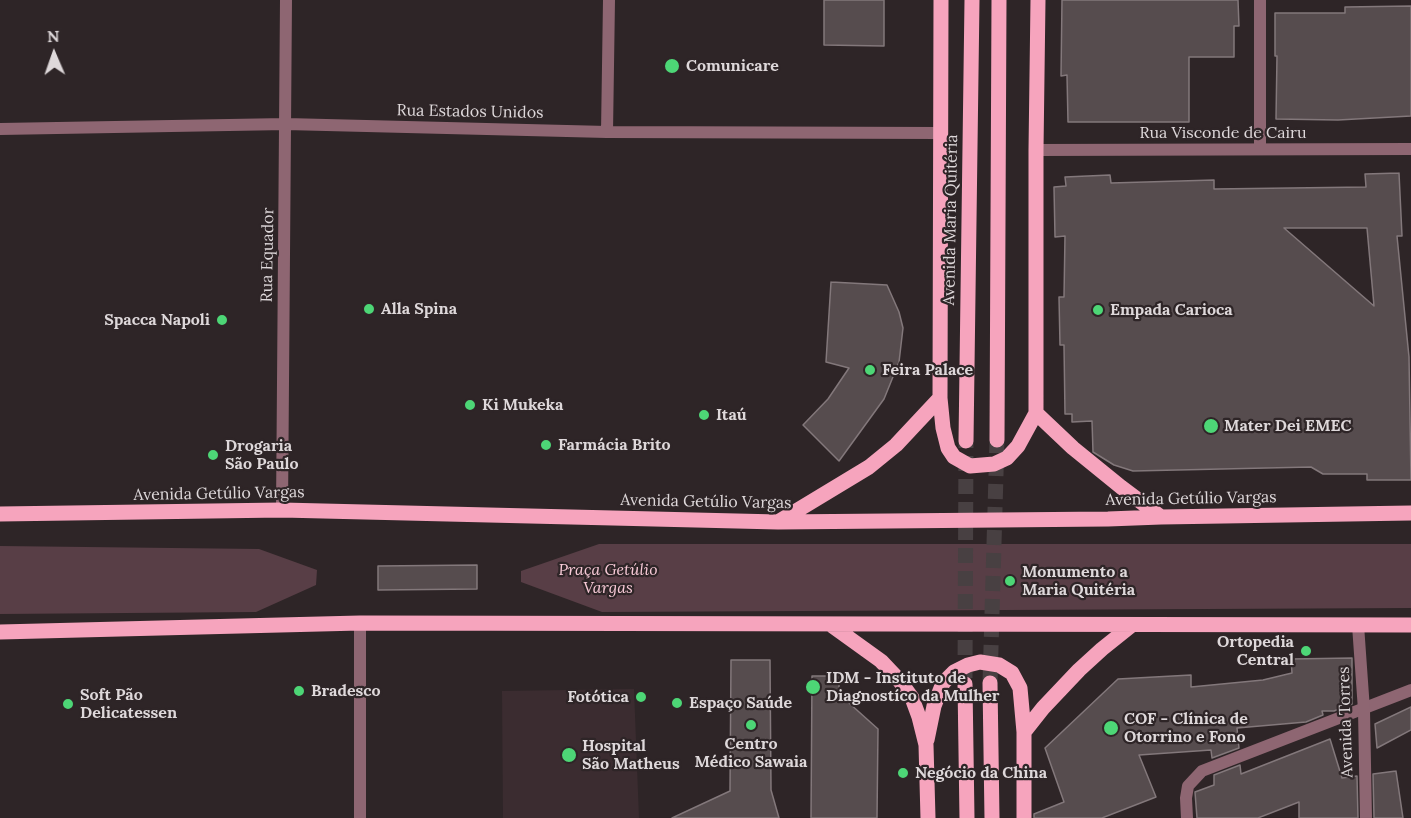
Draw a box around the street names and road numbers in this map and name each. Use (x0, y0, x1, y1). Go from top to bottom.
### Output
street label: Rua Estados Unidos (396, 101, 544, 123)
street label: Rua Visconde de Cairu (1140, 123, 1306, 143)
street label: Avenida Maria Quitéria (940, 134, 962, 306)
street label: Rua Equador (258, 207, 278, 303)
street label: Avenida Getúlio Vargas (133, 483, 305, 505)
street label: Avenida Getúlio Vargas (1105, 488, 1277, 510)
street label: Avenida Getúlio Vargas (620, 491, 792, 513)
street label: Avenida Torres (1334, 666, 1358, 778)

